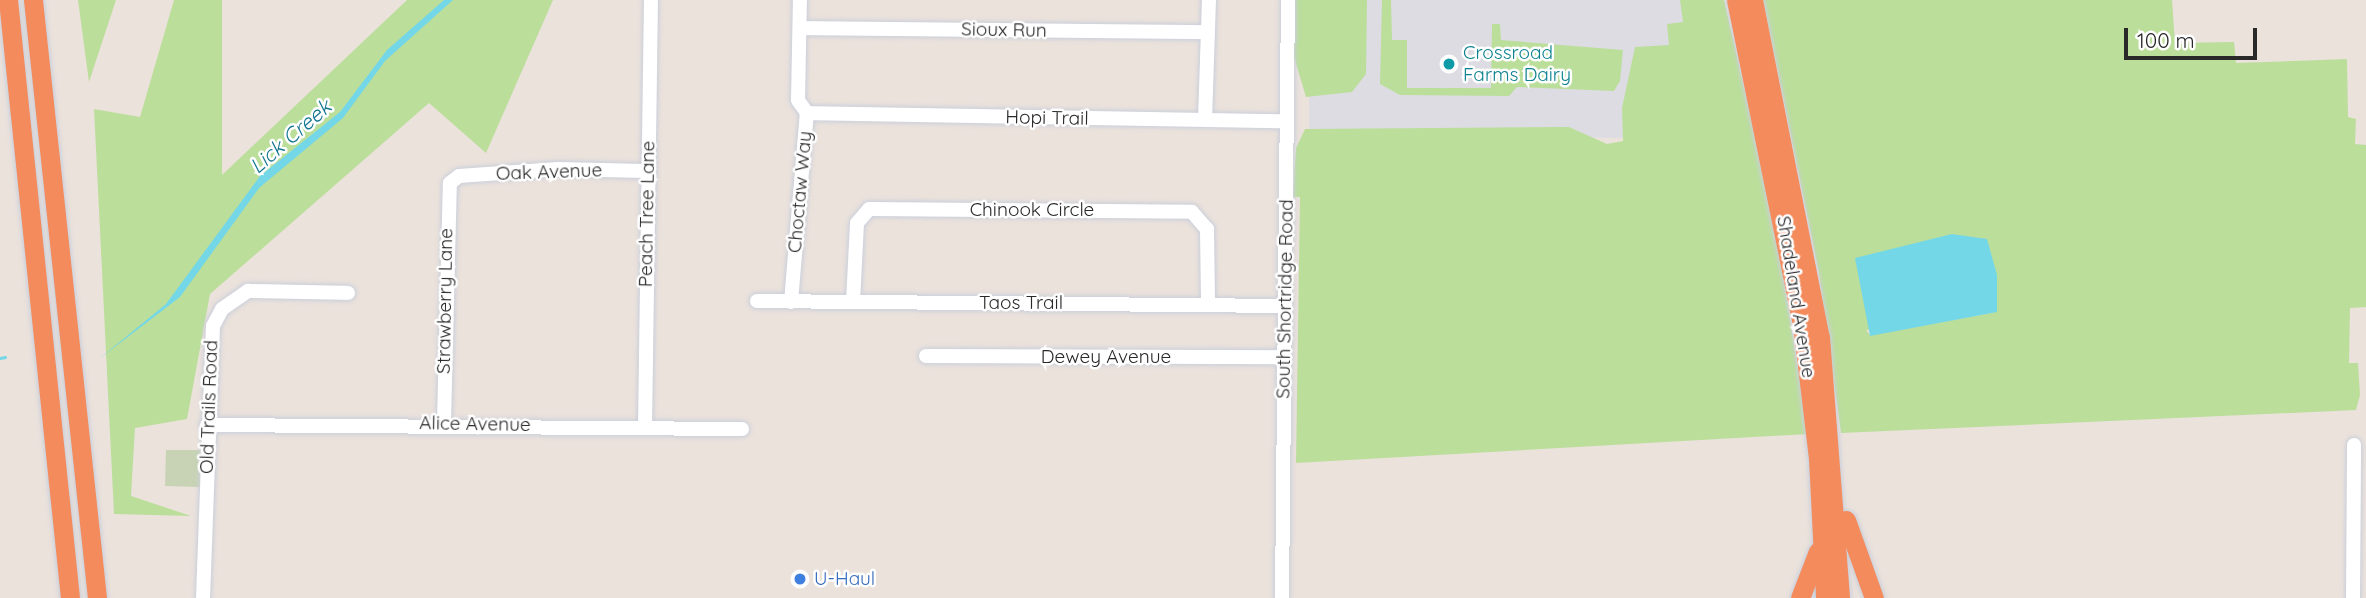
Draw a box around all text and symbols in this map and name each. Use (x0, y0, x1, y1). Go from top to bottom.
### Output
scale bar (2128, 14, 2261, 58)
street label: Sioux Run (961, 18, 1047, 42)
text: 100 m (2137, 27, 2195, 53)
place label: Crossroad Farms Dairy (1463, 42, 1571, 86)
marker: Crossroad Farms Dairy (1441, 56, 1457, 72)
water label: Lick Creek (244, 94, 336, 178)
street label: Hopi Trail (1005, 106, 1089, 130)
street label: Choctaw Way (783, 130, 817, 254)
street label: Peach Tree Lane (634, 141, 660, 287)
street label: Oak Avenue (495, 159, 603, 185)
street label: Chinook Circle (970, 199, 1094, 221)
street label: South Shortridge Road (1272, 199, 1298, 399)
street label: Shadeland Avenue (1772, 214, 1820, 380)
street label: Strawberry Lane (432, 228, 458, 374)
street label: Taos Trail (979, 292, 1063, 314)
street label: Old Trails Road (195, 340, 223, 474)
street label: Dewey Avenue (1041, 346, 1171, 368)
street label: Alice Avenue (419, 412, 531, 436)
place label: U-Haul (814, 568, 875, 590)
marker: U-Haul (792, 571, 808, 587)

